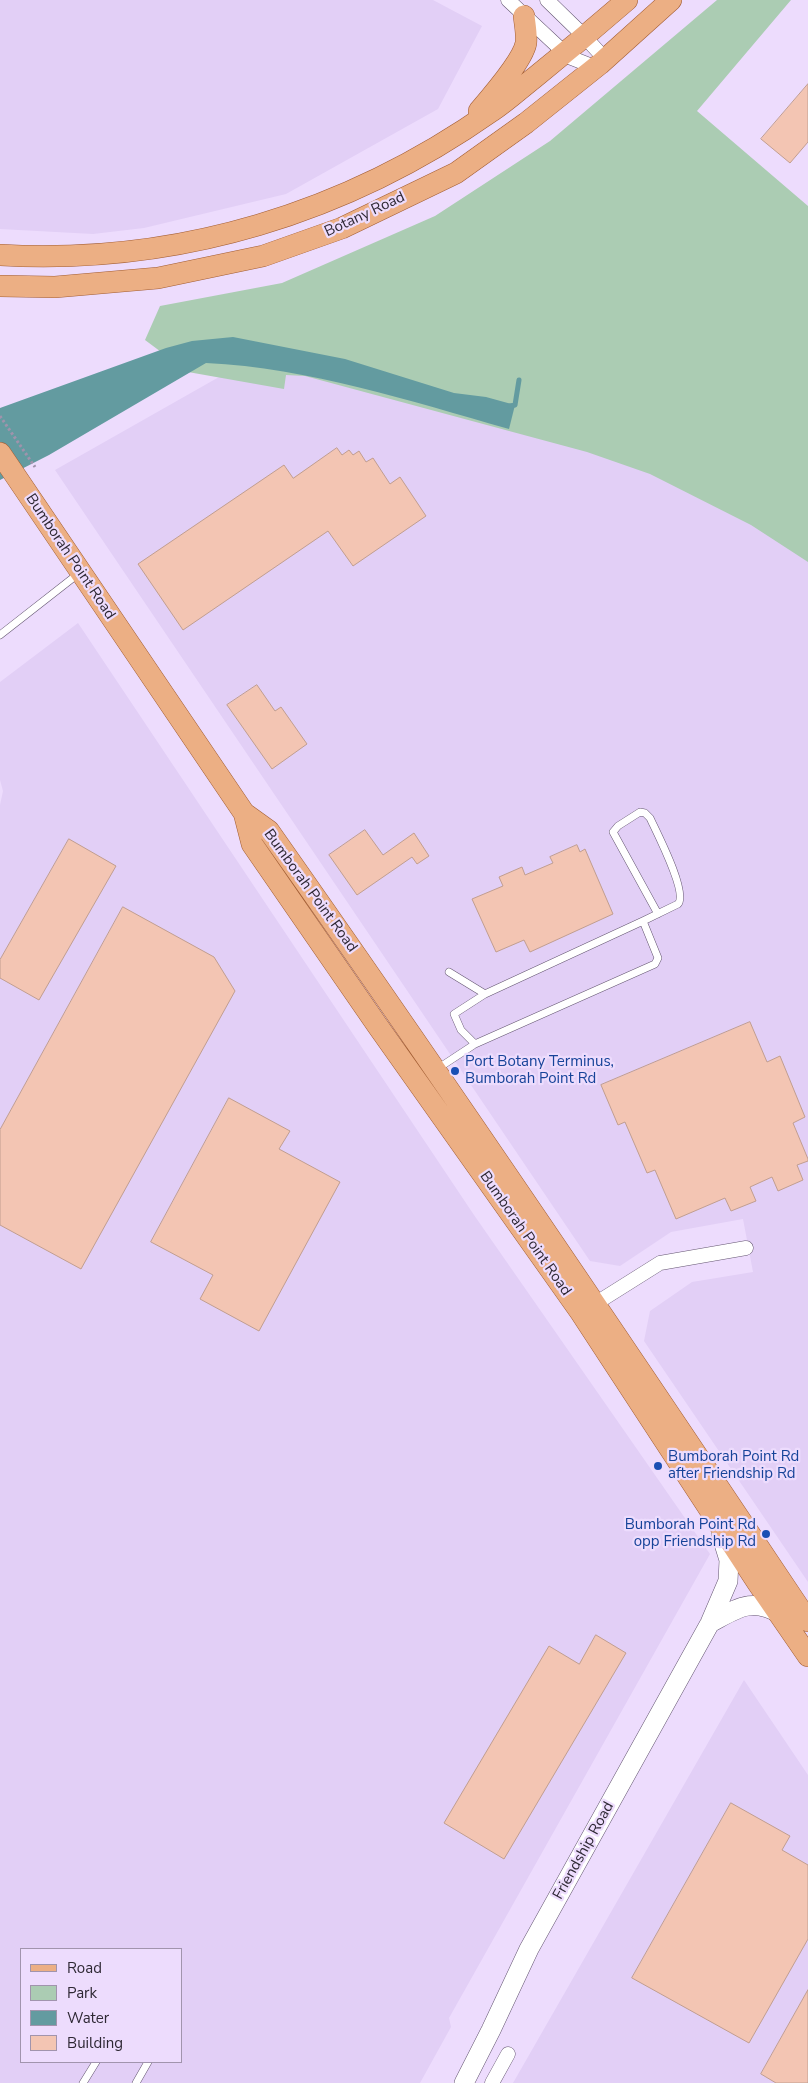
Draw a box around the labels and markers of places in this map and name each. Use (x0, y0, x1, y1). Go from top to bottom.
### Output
place label: Port Botany Terminus, Bumborah Point Rd (465, 1053, 614, 1088)
marker: Port Botany Terminus, Bumborah Point Rd (449, 1065, 461, 1077)
place label: Bumborah Point Rd after Friendship Rd (668, 1448, 799, 1483)
marker: Bumborah Point Rd after Friendship Rd (652, 1460, 664, 1472)
place label: Bumborah Point Rd opp Friendship Rd (625, 1516, 756, 1551)
marker: Bumborah Point Rd opp Friendship Rd (760, 1528, 772, 1540)

